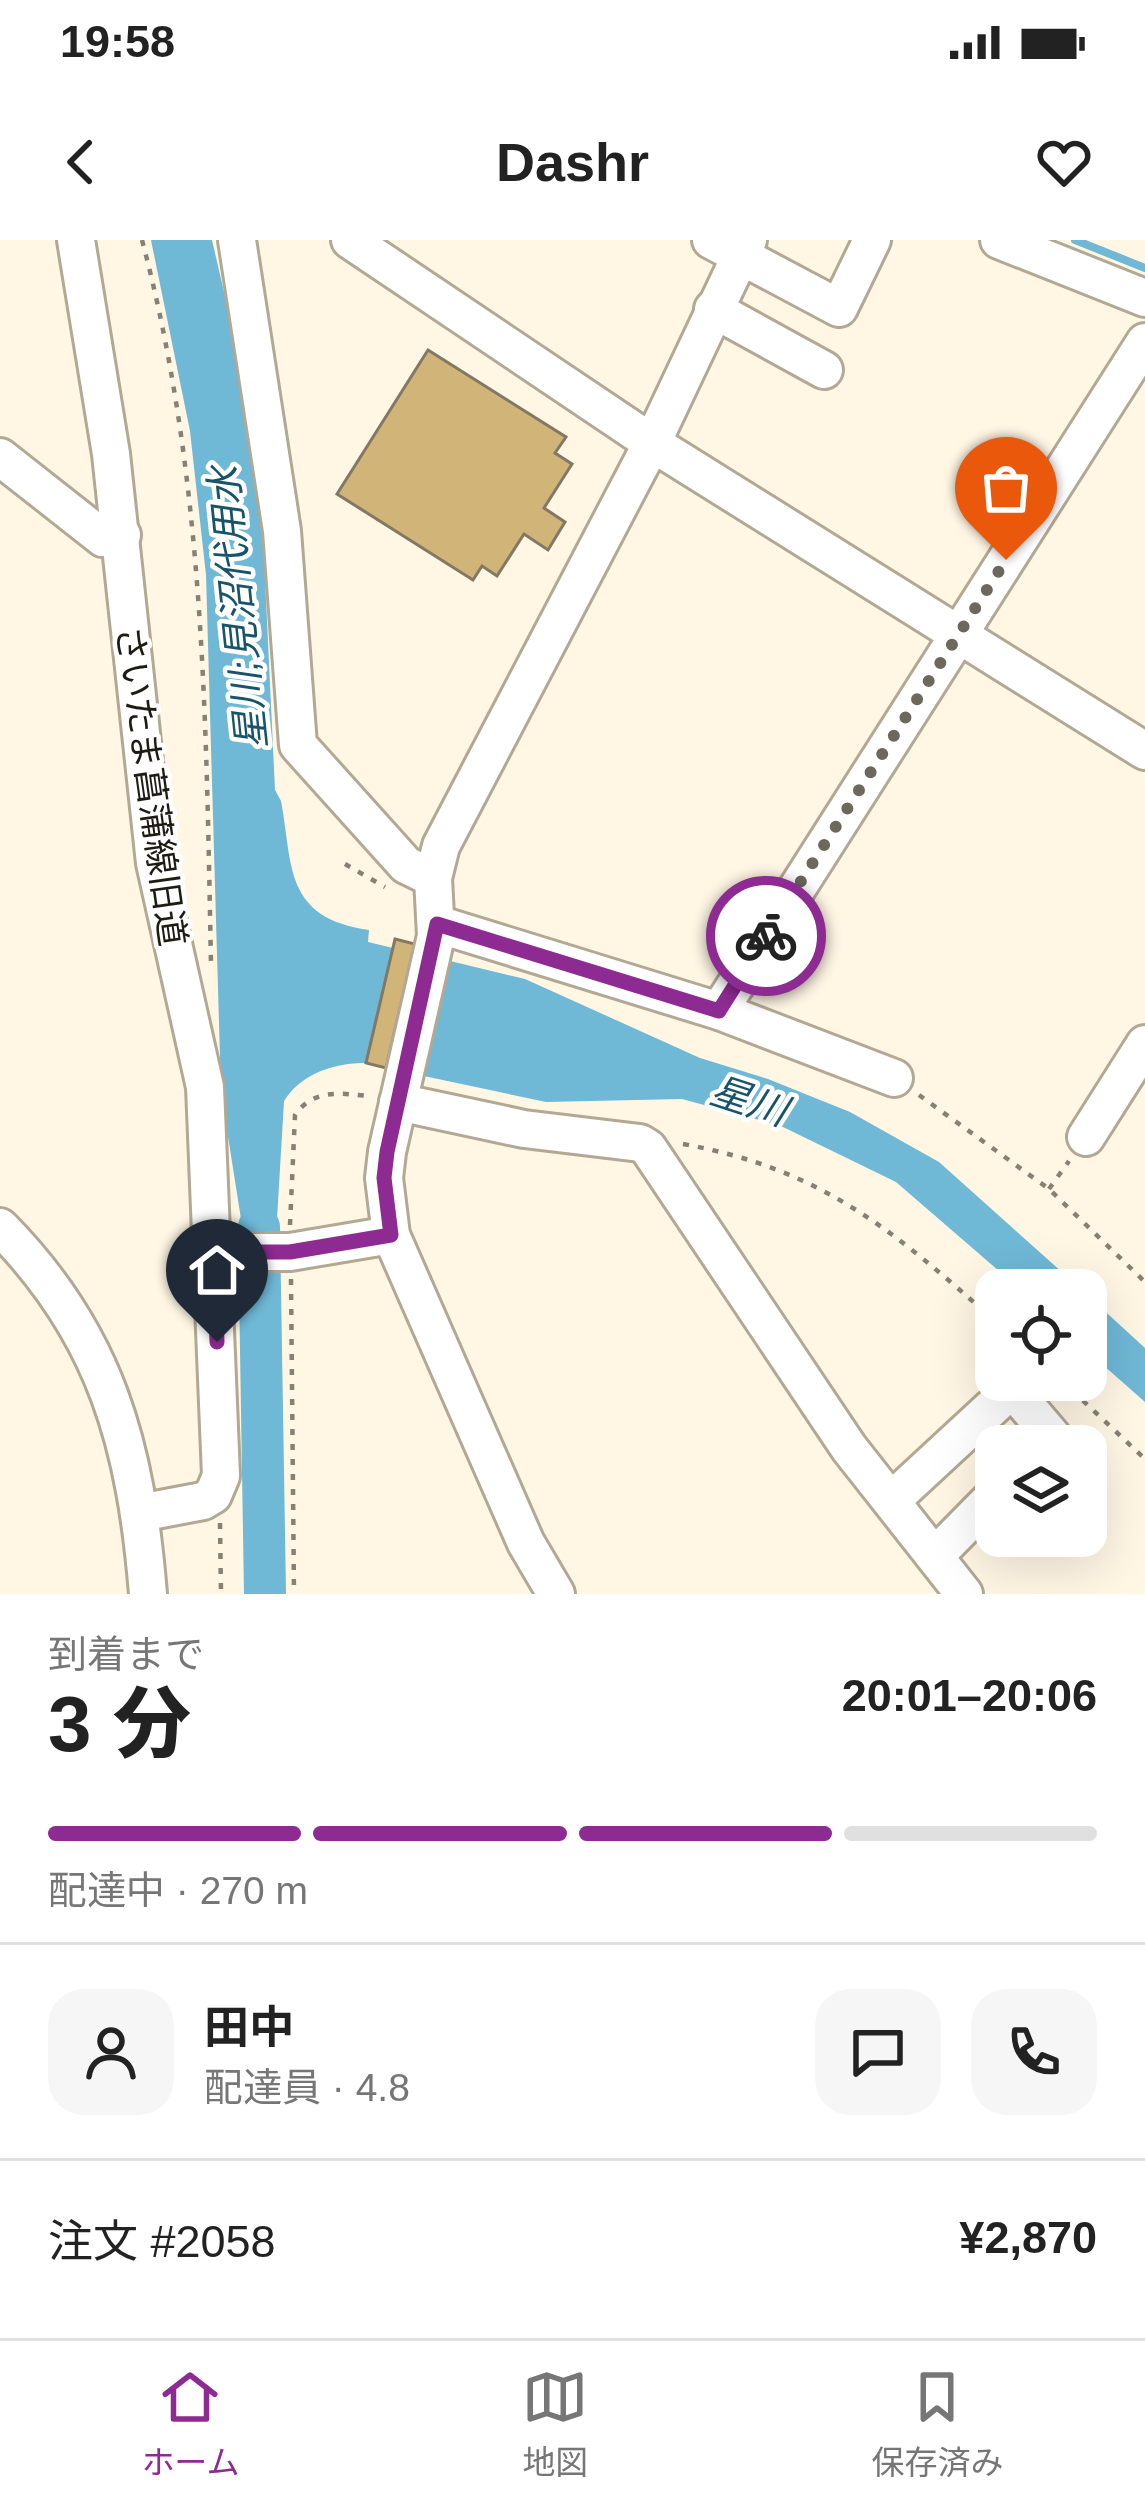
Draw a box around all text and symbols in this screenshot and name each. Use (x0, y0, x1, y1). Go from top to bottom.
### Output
text: 19:58 (60, 16, 175, 67)
icon: back (48, 129, 114, 195)
icon: heart (1031, 129, 1097, 195)
text: Dashr (496, 132, 649, 192)
pin (955, 437, 1057, 560)
icon: bag (973, 455, 1039, 521)
water label: 星川;見沼代用水 (201, 461, 274, 751)
street label: さいたま菖蒲線旧道 (108, 623, 194, 949)
courier (706, 876, 826, 996)
icon: bike (733, 903, 799, 969)
water label: 星川 (705, 1068, 797, 1135)
pin (166, 1219, 268, 1342)
icon: home (184, 1237, 250, 1303)
map controls (975, 1269, 1107, 1557)
button: locate (975, 1269, 1107, 1401)
button: layers (975, 1425, 1107, 1557)
text: 到着まで (48, 1633, 204, 1676)
text: 20:01–20:06 (842, 1670, 1097, 1721)
text: 3 分 (48, 1680, 191, 1768)
text: 配達中 · 270 m (48, 1869, 308, 1912)
button: person (48, 1989, 174, 2115)
button: chat (815, 1989, 941, 2115)
button: phone (971, 1989, 1097, 2115)
text: 田中 (204, 2002, 294, 2053)
text: 配達員 · 4.8 (204, 2066, 410, 2109)
text: ¥2,870 (959, 2212, 1097, 2263)
text: 注文 #2058 (48, 2216, 276, 2267)
tab: ホーム (141, 2364, 240, 2484)
tab: 地図 (522, 2364, 588, 2484)
tab: 保存済み (871, 2364, 1003, 2484)

